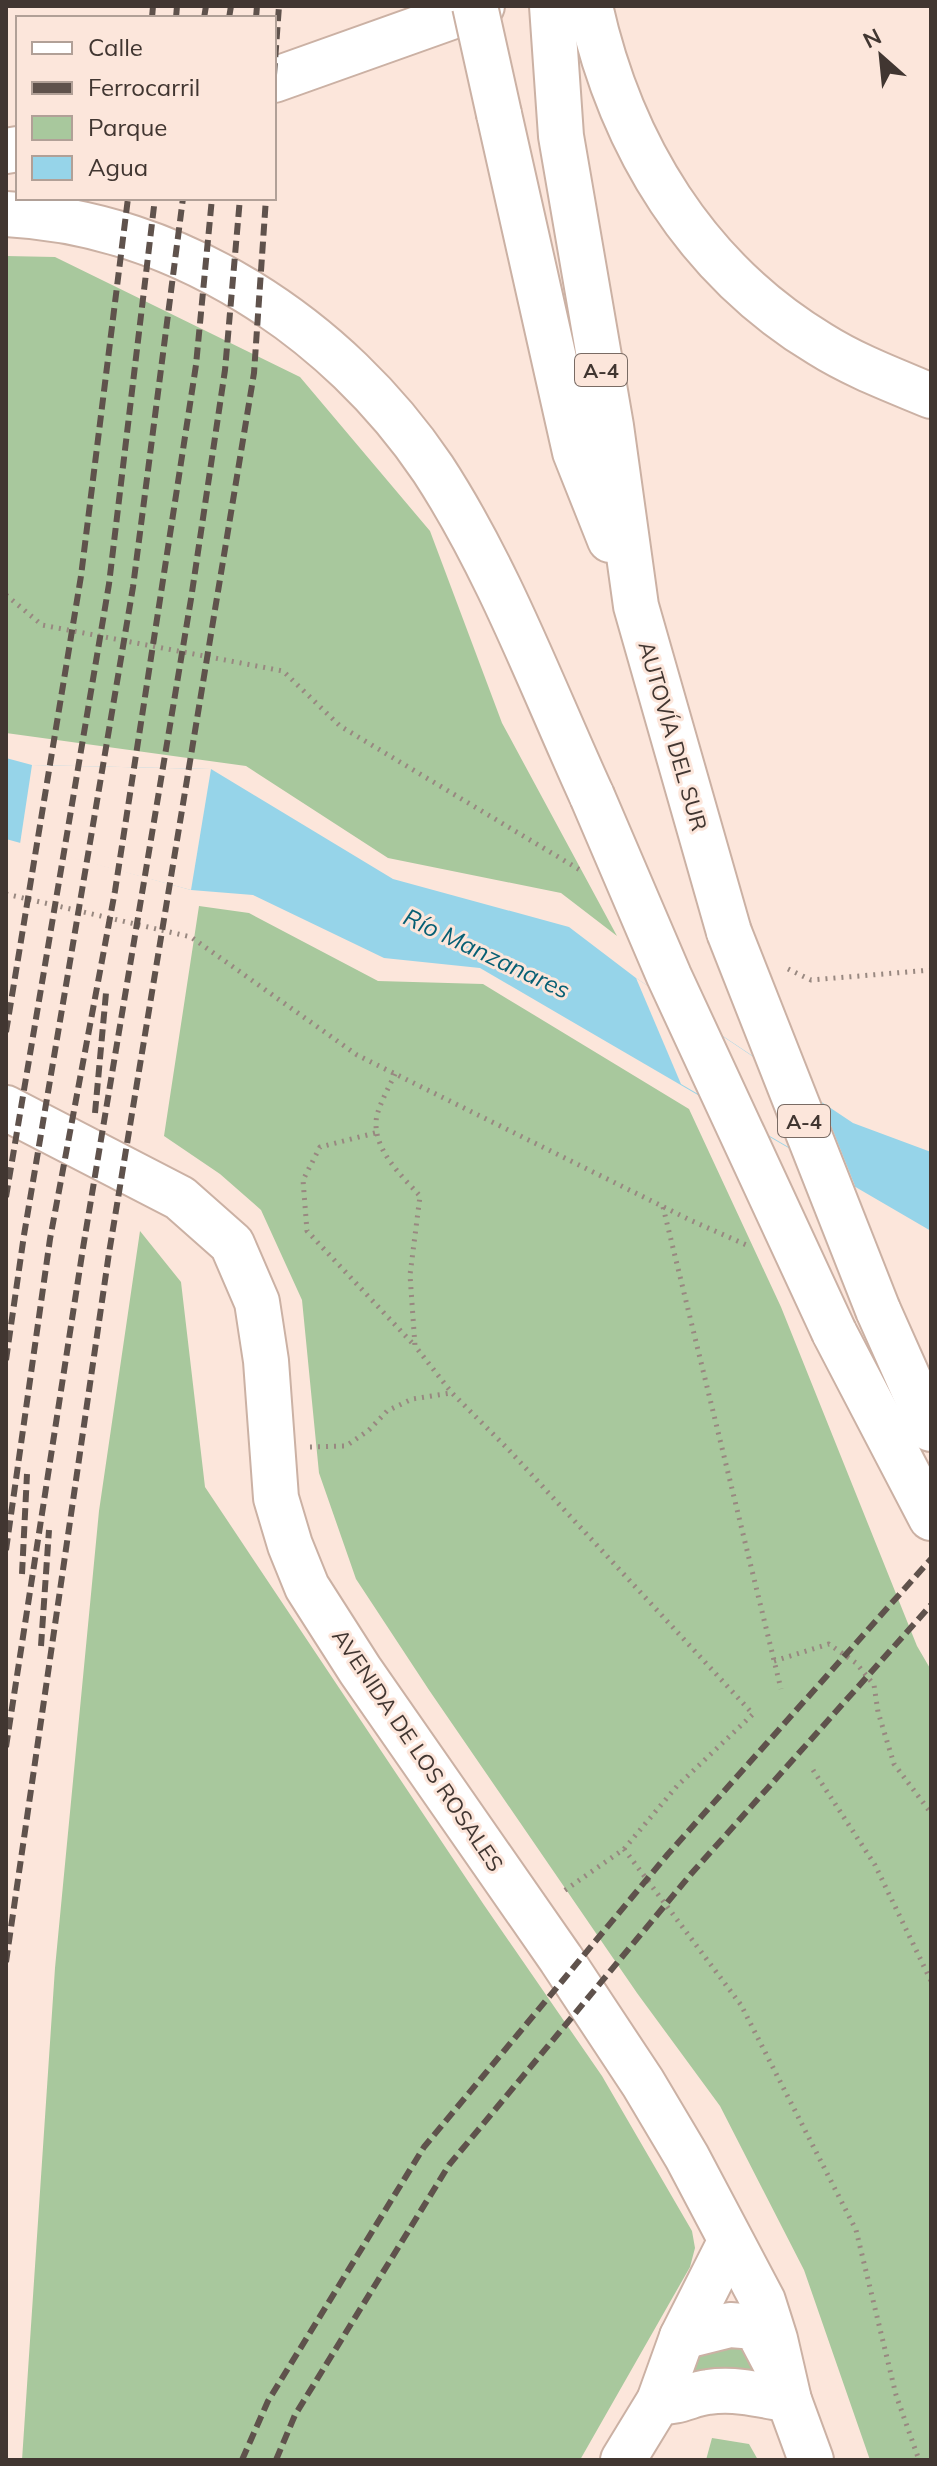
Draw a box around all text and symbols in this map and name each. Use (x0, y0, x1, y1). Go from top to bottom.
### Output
legend (16, 16, 276, 200)
north arrow (841, 16, 921, 96)
text: N (858, 22, 886, 54)
text: Calle (88, 32, 143, 62)
text: Ferrocarril (88, 72, 200, 102)
text: Parque (88, 112, 167, 142)
text: Agua (88, 152, 148, 182)
road number: A-4 (575, 354, 627, 386)
street label: AUTOVÍA DEL SUR (633, 638, 713, 834)
water label: Río Manzanares (399, 901, 575, 1005)
road number: A-4 (778, 1105, 830, 1137)
street label: AVENIDA DE LOS ROSALES (326, 1623, 510, 1877)

